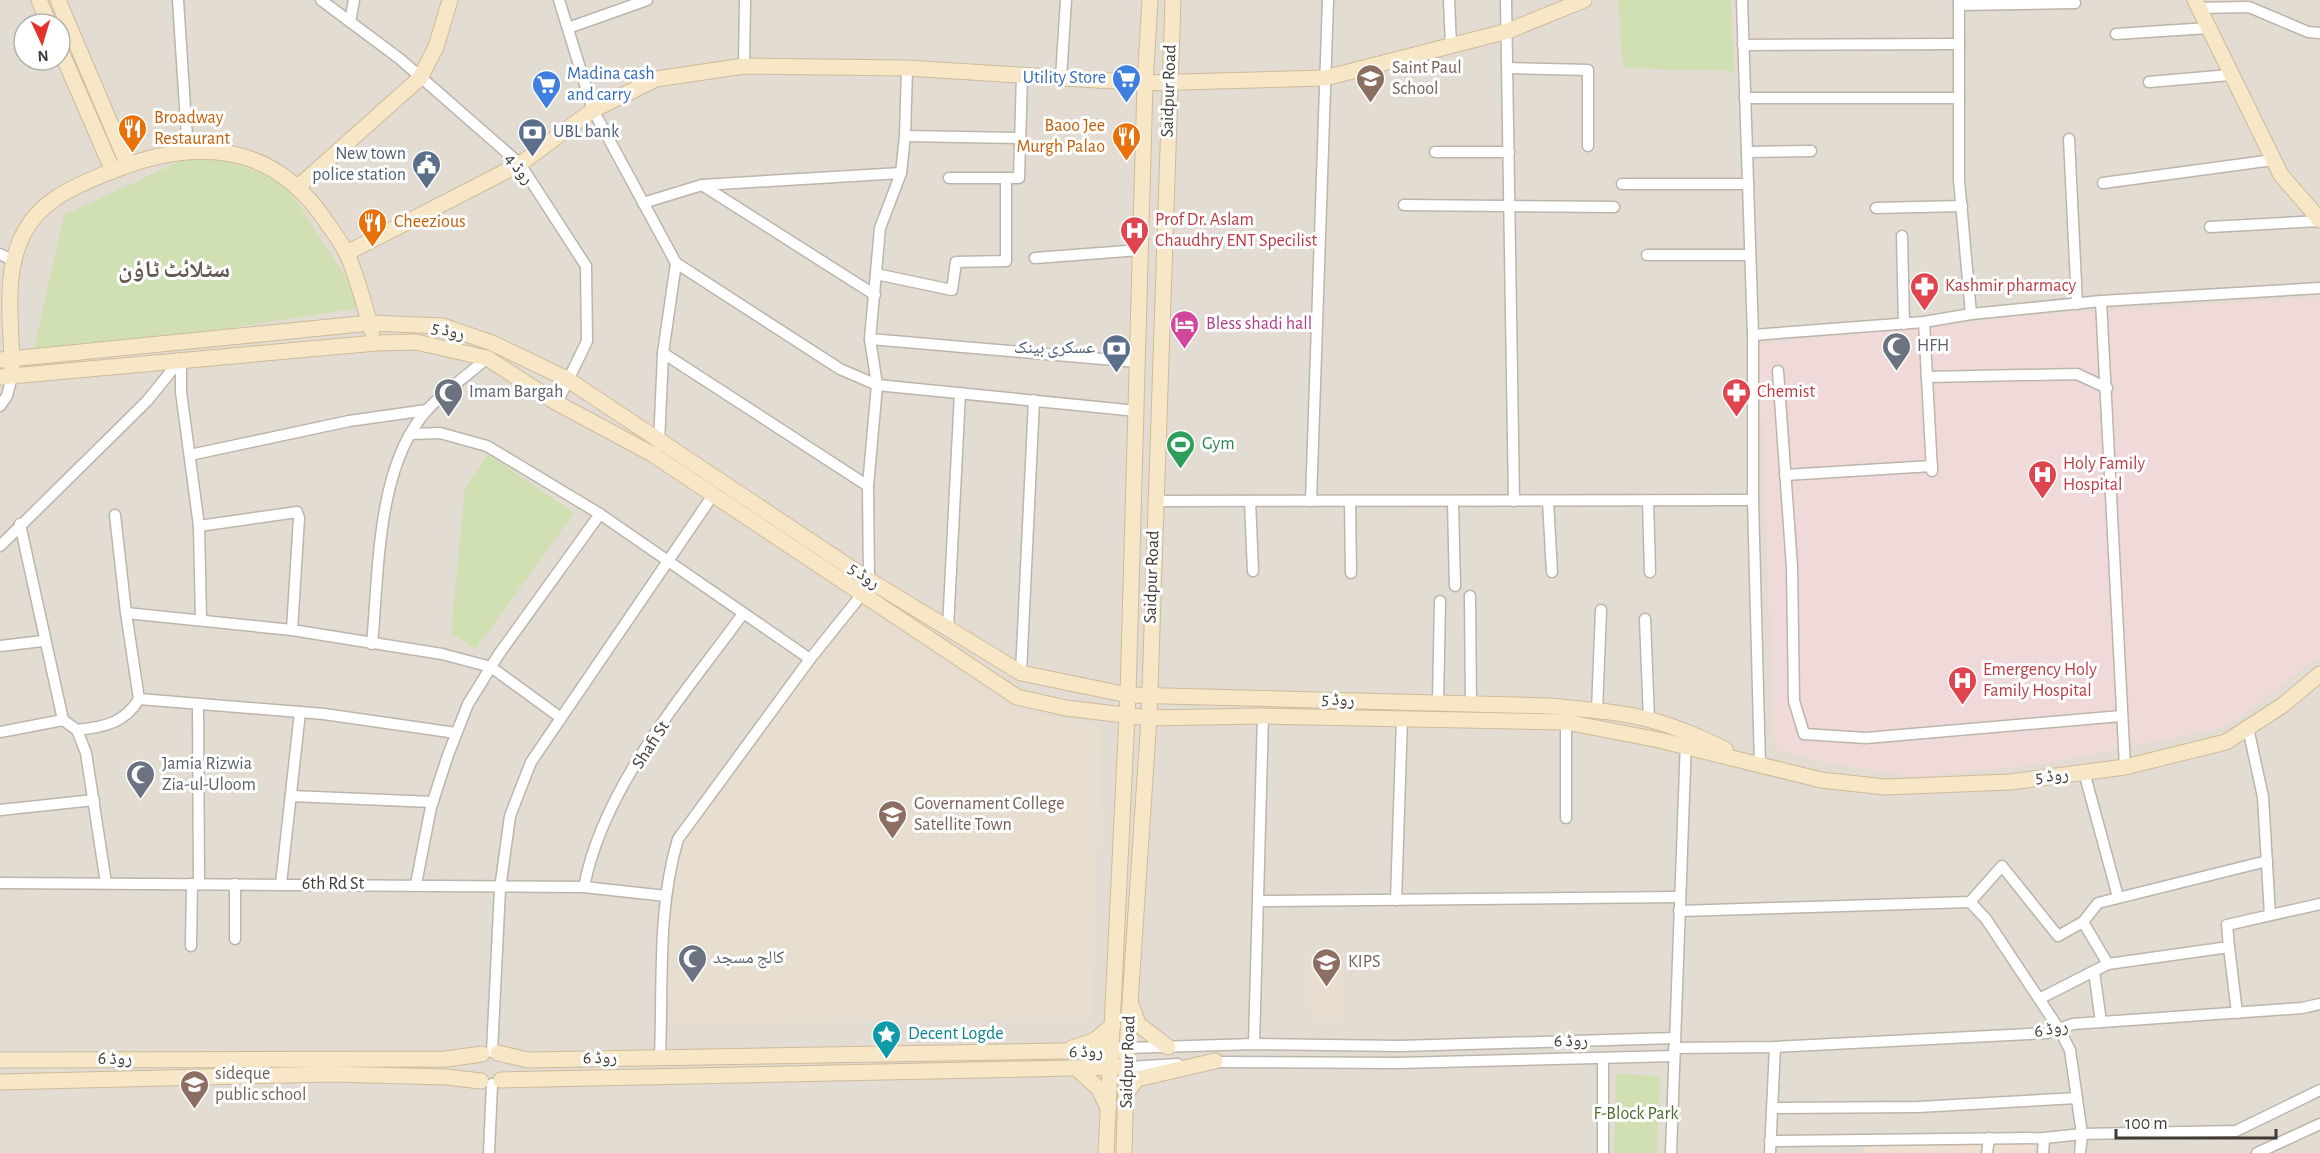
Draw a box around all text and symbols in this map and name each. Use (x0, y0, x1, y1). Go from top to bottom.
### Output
north arrow (12, 12, 72, 72)
street label: Saidpur Road (1158, 44, 1180, 138)
text: N (37, 48, 49, 64)
place label: Saint Paul School (1392, 59, 1462, 98)
supermarket icon: Utility Store (1111, 62, 1143, 104)
school or university icon: Saint Paul School (1355, 62, 1387, 104)
place label: Madina cash and carry (567, 65, 655, 104)
supermarket icon: Madina cash and carry (530, 68, 562, 110)
place label: Utility Store (1023, 69, 1106, 87)
place label: Broadway Restaurant (154, 109, 230, 148)
restaurant icon: Broadway Restaurant (117, 112, 149, 154)
bank icon: UBL bank (516, 116, 548, 158)
place label: Baoo Jee Murgh Palao (1016, 117, 1105, 156)
restaurant icon: Baoo Jee Murgh Palao (1110, 120, 1142, 162)
place label: UBL bank (553, 123, 620, 141)
place label: New town police station (312, 145, 406, 184)
public building icon: New town police station (411, 148, 443, 190)
street label: روڈ 4 (501, 150, 537, 188)
restaurant icon: Cheezious (357, 206, 389, 248)
place label: Prof Dr. Aslam Chaudhry ENT Specilist (1155, 211, 1318, 250)
place label: Cheezious (394, 213, 466, 231)
hospital icon: Prof Dr. Aslam Chaudhry ENT Specilist (1118, 214, 1150, 256)
district label: سٹلائٹ ٹاؤن (118, 258, 230, 283)
pharmacy icon: Kashmir pharmacy (1908, 270, 1940, 312)
place label: Kashmir pharmacy (1945, 277, 2076, 295)
hotel icon: Bless shadi hall (1169, 308, 1201, 350)
place label: Bless shadi hall (1206, 315, 1312, 333)
street label: روڈ 5 (430, 319, 466, 343)
mosque icon: HFH (1880, 330, 1912, 372)
bank icon: عسکری بینک (1100, 332, 1132, 374)
place label: HFH (1917, 337, 1949, 355)
place label: عسکری بینک (1014, 339, 1095, 358)
mosque icon: Imam Bargah (432, 376, 464, 418)
pharmacy icon: Chemist (1720, 376, 1752, 418)
place label: Imam Bargah (469, 383, 563, 401)
place label: Chemist (1757, 383, 1815, 401)
sports icon: Gym (1165, 428, 1197, 470)
place label: Gym (1202, 435, 1235, 453)
place label: Holy Family Hospital (2063, 455, 2145, 494)
hospital icon: Holy Family Hospital (2026, 458, 2058, 500)
street label: Saidpur Road (1141, 530, 1163, 624)
street label: روڈ 5 (845, 559, 883, 593)
place label: Emergency Holy Family Hospital (1983, 661, 2097, 700)
hospital icon: Emergency Holy Family Hospital (1946, 664, 1978, 706)
street label: روڈ 5 (1321, 690, 1355, 710)
street label: Shafi St (629, 718, 673, 772)
place label: Jamia Rizwia Zia-ul-Uloom (162, 755, 256, 794)
mosque icon: Jamia Rizwia Zia-ul-Uloom (125, 758, 157, 800)
street label: روڈ 5 (2034, 765, 2070, 787)
place label: Governament College Satellite Town (914, 795, 1065, 834)
school or university icon: Governament College Satellite Town (877, 798, 909, 840)
street label: 6th Rd St (302, 875, 364, 893)
mosque icon: کالج مسجد (676, 942, 708, 984)
school or university icon: KIPS (1311, 946, 1343, 988)
place label: کالج مسجد (713, 949, 785, 969)
place label: KIPS (1348, 953, 1381, 971)
street label: Saidpur Road (1117, 1015, 1139, 1109)
street label: روڈ 6 (2032, 1017, 2070, 1041)
place icon: Decent Logde (871, 1018, 903, 1060)
place label: Decent Logde (908, 1025, 1004, 1043)
street label: روڈ 6 (1554, 1031, 1588, 1051)
street label: روڈ 6 (1069, 1043, 1103, 1061)
street label: روڈ 6 (583, 1048, 617, 1068)
street label: روڈ 6 (98, 1050, 132, 1068)
place label: sideque public school (215, 1065, 306, 1104)
school or university icon: sideque public school (178, 1068, 210, 1110)
scale bar (2116, 1102, 2276, 1140)
park label: F-Block Park (1594, 1105, 1679, 1123)
text: 100 m (2125, 1115, 2168, 1133)

